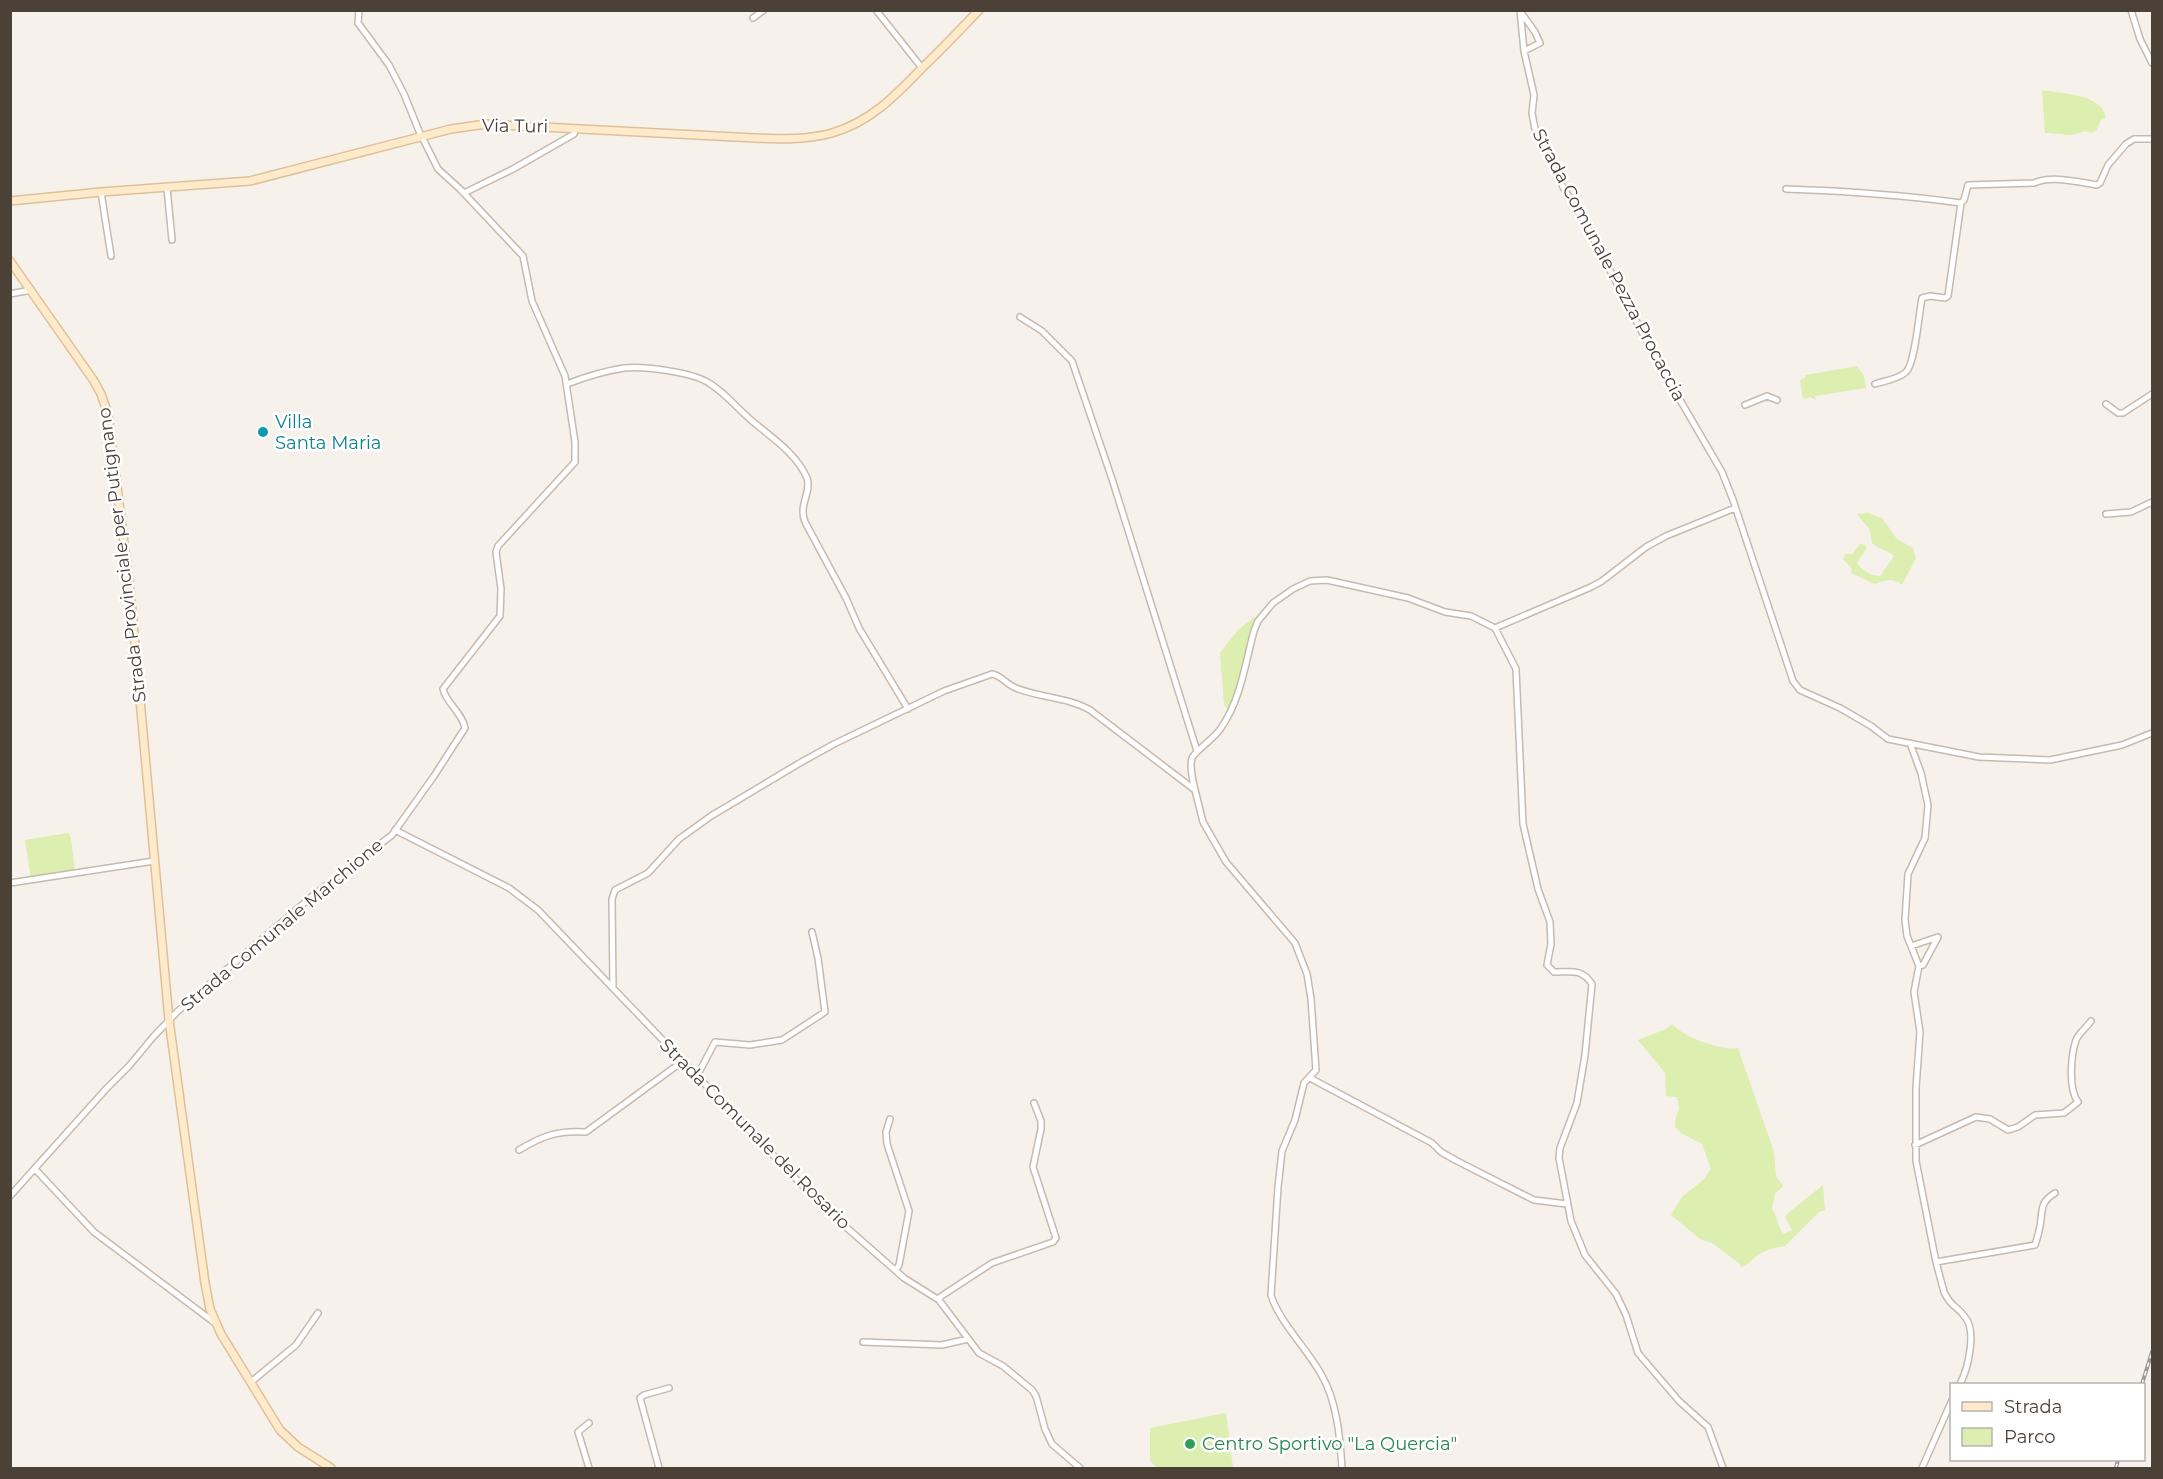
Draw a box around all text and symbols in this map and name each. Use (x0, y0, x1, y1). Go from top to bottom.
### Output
street label: Via Turi (482, 114, 548, 138)
street label: Strada Comunale Pezza Procaccia (1528, 125, 1690, 405)
street label: Strada Provinciale per Putignano (93, 406, 151, 704)
place label: Villa Santa Maria (275, 411, 382, 454)
marker: Villa Santa Maria (256, 425, 270, 439)
street label: Strada Comunale Marchione (176, 834, 388, 1016)
street label: Strada Comunale del Rosario (655, 1034, 855, 1234)
legend (1950, 1383, 2145, 1461)
text: Strada (2004, 1396, 2062, 1418)
text: Parco (2004, 1426, 2056, 1448)
place label: Centro Sportivo "La Quercia" (1202, 1433, 1457, 1455)
marker: Centro Sportivo "La Quercia" (1183, 1437, 1197, 1451)

